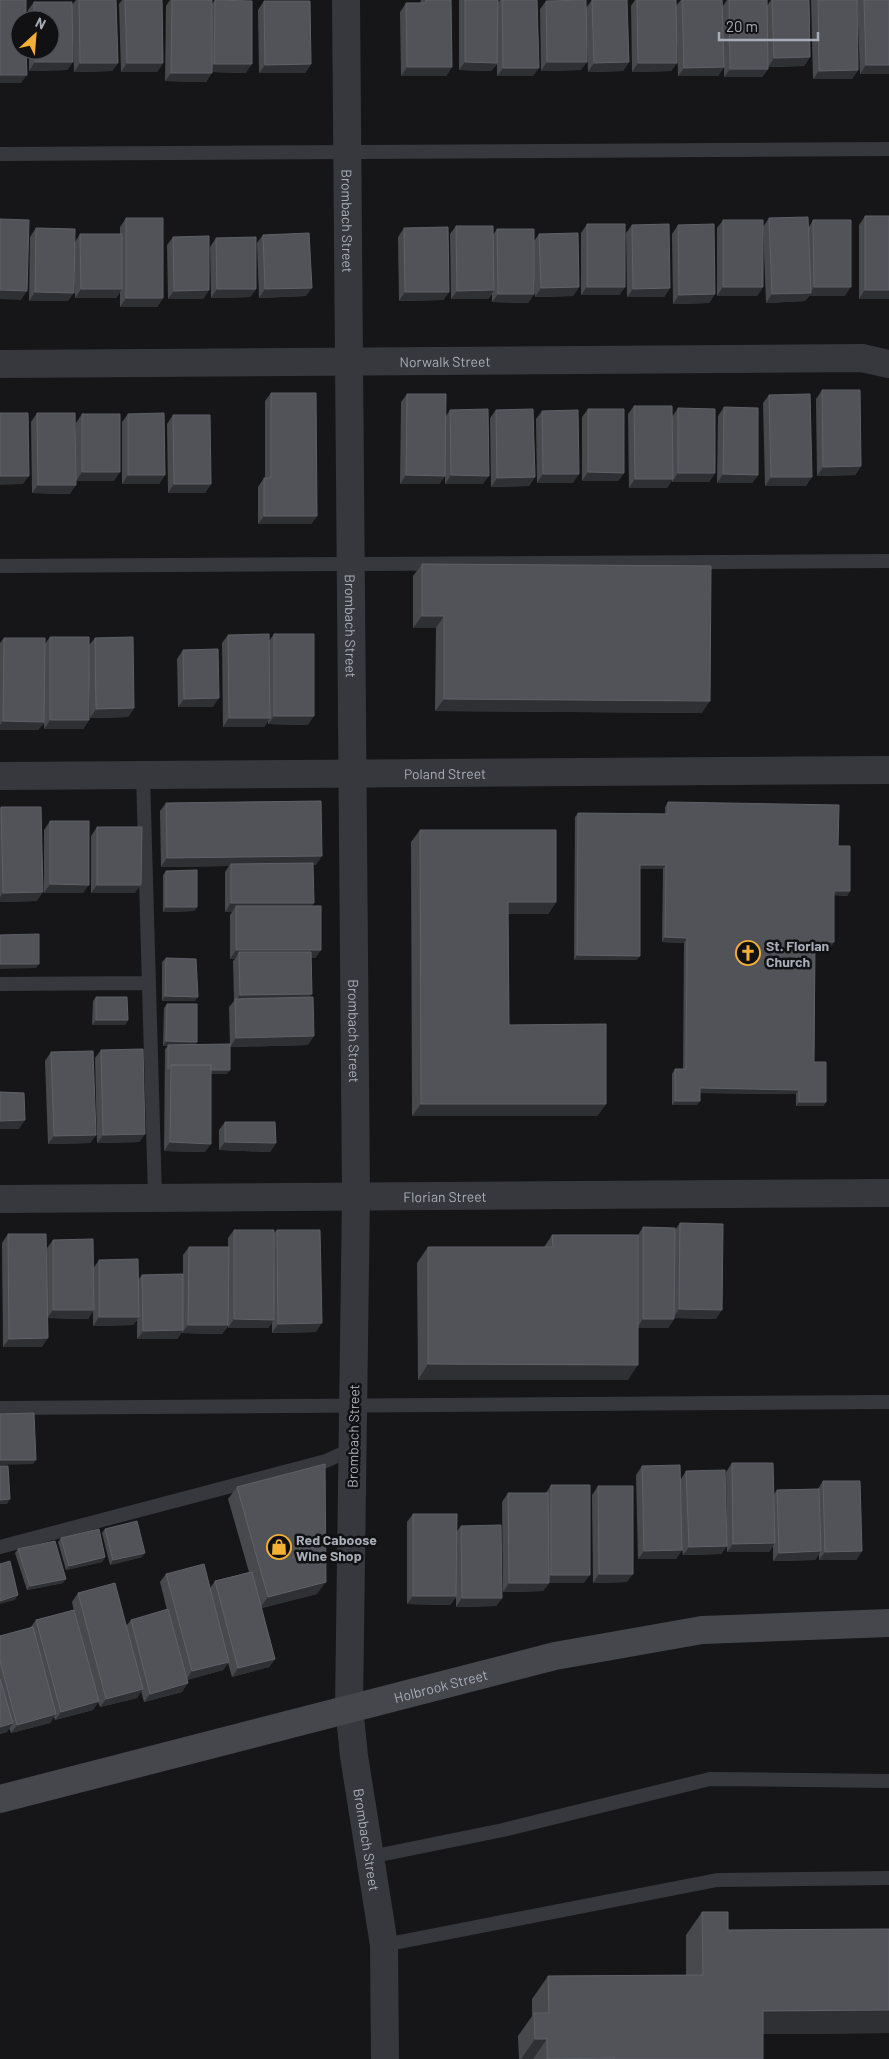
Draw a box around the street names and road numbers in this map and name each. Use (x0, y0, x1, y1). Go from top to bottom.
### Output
street label: Brombach Street (339, 169, 357, 273)
street label: Norwalk Street (399, 352, 491, 370)
street label: Brombach Street (342, 574, 360, 678)
street label: Poland Street (404, 764, 486, 782)
street label: Brombach Street (346, 979, 364, 1083)
street label: Florian Street (403, 1187, 487, 1205)
street label: Brombach Street (344, 1384, 362, 1488)
street label: Holbrook Street (392, 1665, 489, 1706)
street label: Brombach Street (351, 1787, 384, 1892)

